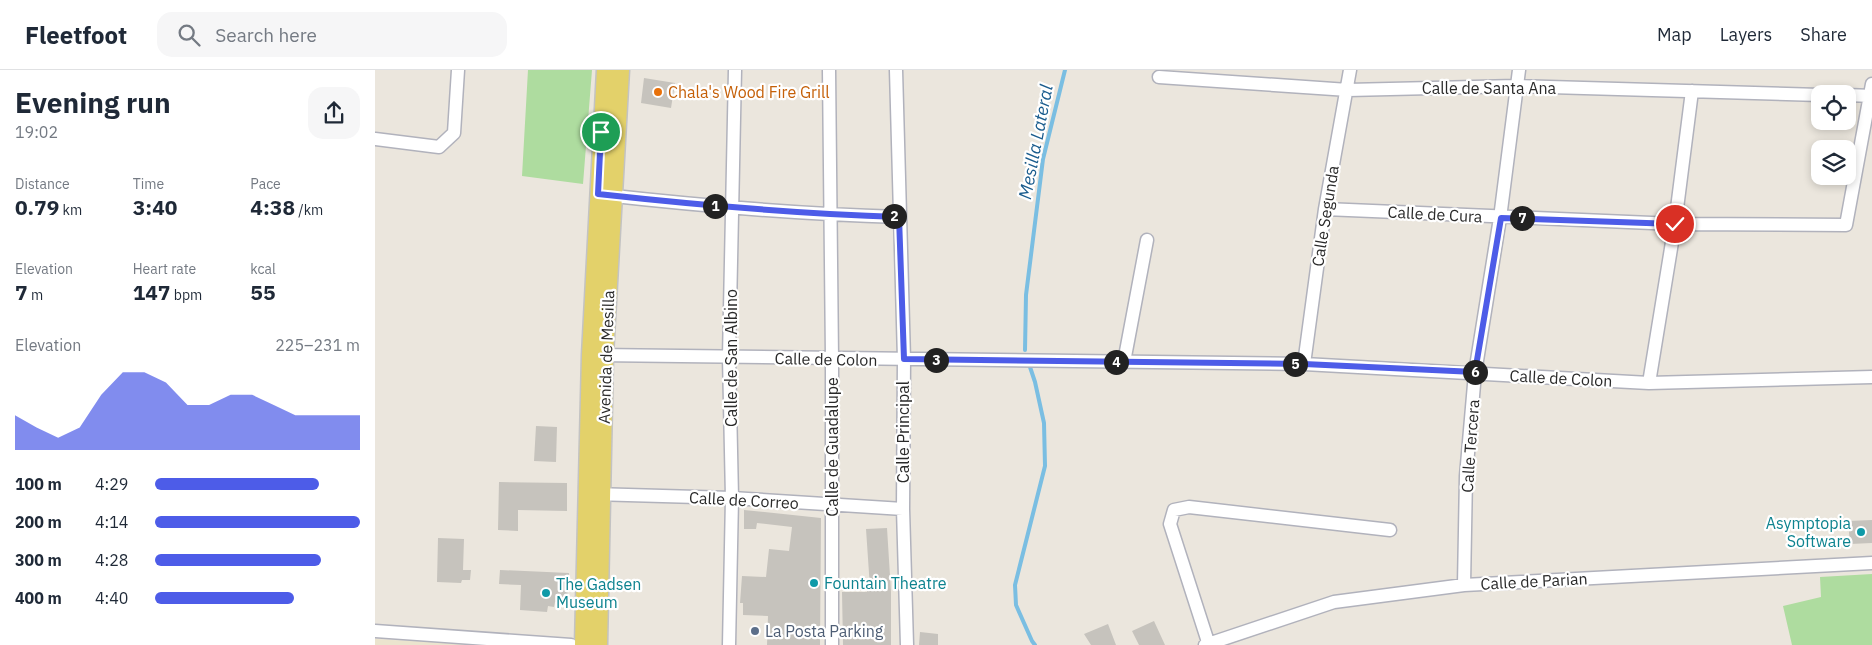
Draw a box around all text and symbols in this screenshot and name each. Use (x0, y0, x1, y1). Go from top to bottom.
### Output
search box (157, 12, 507, 57)
text: Fleetfoot (25, 19, 127, 51)
icon: search (175, 21, 203, 49)
text: Search here (215, 23, 317, 47)
text: Map (1657, 23, 1692, 46)
text: Layers (1720, 23, 1772, 46)
text: Share (1800, 23, 1847, 46)
street label: Calle de Santa Ana (1422, 78, 1557, 98)
place label: Chala's Wood Fire Grill (668, 82, 830, 102)
water label: Mesilla Lateral (1013, 82, 1058, 201)
text: Evening run (15, 84, 171, 121)
map controls (1811, 85, 1856, 185)
button: locate (1811, 85, 1856, 130)
marker: Chala's Wood Fire Grill (652, 86, 664, 98)
button: share (308, 87, 360, 139)
pin (580, 111, 622, 153)
icon: arrive (587, 118, 615, 146)
text: 19:02 (15, 122, 58, 142)
button: layers (1811, 140, 1856, 185)
street label: Calle Segunda (1307, 164, 1343, 268)
text: Distance (15, 175, 70, 193)
text: Time (133, 175, 164, 193)
text: Pace (250, 175, 281, 193)
text: 0.79 (15, 193, 59, 221)
text: 3:40 (133, 193, 177, 221)
text: 4:38 (250, 193, 295, 221)
pin: 1 (703, 194, 727, 218)
text: 1 (711, 197, 720, 215)
text: km (59, 201, 82, 219)
text: /km (295, 201, 323, 219)
street label: Calle de Cura (1387, 202, 1483, 226)
pin (1654, 203, 1696, 245)
pin: 2 (881, 204, 907, 228)
pin: 7 (1509, 206, 1535, 230)
text: 2 (890, 207, 899, 225)
text: 7 (1518, 209, 1527, 227)
icon: check (1661, 210, 1689, 238)
text: Elevation (15, 260, 73, 278)
text: Heart rate (133, 260, 196, 278)
text: kcal (250, 260, 276, 278)
text: 7 (15, 278, 28, 306)
text: 147 (133, 278, 170, 306)
text: 55 (250, 278, 276, 306)
text: m (28, 286, 43, 304)
text: bpm (170, 286, 202, 304)
street label: Avenida de Mesilla (594, 289, 618, 424)
street label: Calle de San Albino (721, 289, 741, 427)
text: Elevation (15, 335, 81, 355)
text: 225–231 m (275, 335, 360, 355)
street label: Calle de Colon (774, 348, 878, 370)
pin: 3 (923, 348, 949, 372)
pin: 4 (1103, 350, 1129, 374)
text: 3 (932, 351, 941, 369)
pin: 5 (1283, 352, 1307, 376)
text: 4 (1112, 353, 1121, 371)
text: 5 (1291, 355, 1300, 373)
pin: 6 (1463, 360, 1487, 384)
text: 6 (1471, 363, 1480, 381)
street label: Calle de Colon (1509, 365, 1613, 391)
street label: Calle de Guadalupe (822, 377, 842, 517)
street label: Calle Principal (893, 381, 913, 483)
street label: Calle Tercera (1457, 398, 1483, 493)
text: 100 m (15, 474, 62, 494)
text: 4:29 (95, 474, 128, 494)
street label: Calle de Correo (689, 487, 799, 513)
text: 200 m (15, 512, 62, 532)
text: 4:14 (95, 512, 128, 532)
place label: Asymptopia Software (1766, 513, 1851, 551)
marker: Asymptopia Software (1855, 526, 1867, 538)
text: 300 m (15, 550, 62, 570)
text: 4:28 (95, 550, 128, 570)
street label: Calle de Parian (1480, 568, 1588, 594)
place label: Fountain Theatre (824, 573, 947, 593)
place label: The Gadsen Museum (556, 574, 641, 612)
marker: Fountain Theatre (808, 577, 820, 589)
marker: The Gadsen Museum (540, 587, 552, 599)
text: 400 m (15, 588, 62, 608)
text: 4:40 (95, 588, 128, 608)
place label: La Posta Parking (765, 621, 884, 641)
marker: La Posta Parking (749, 625, 761, 637)

